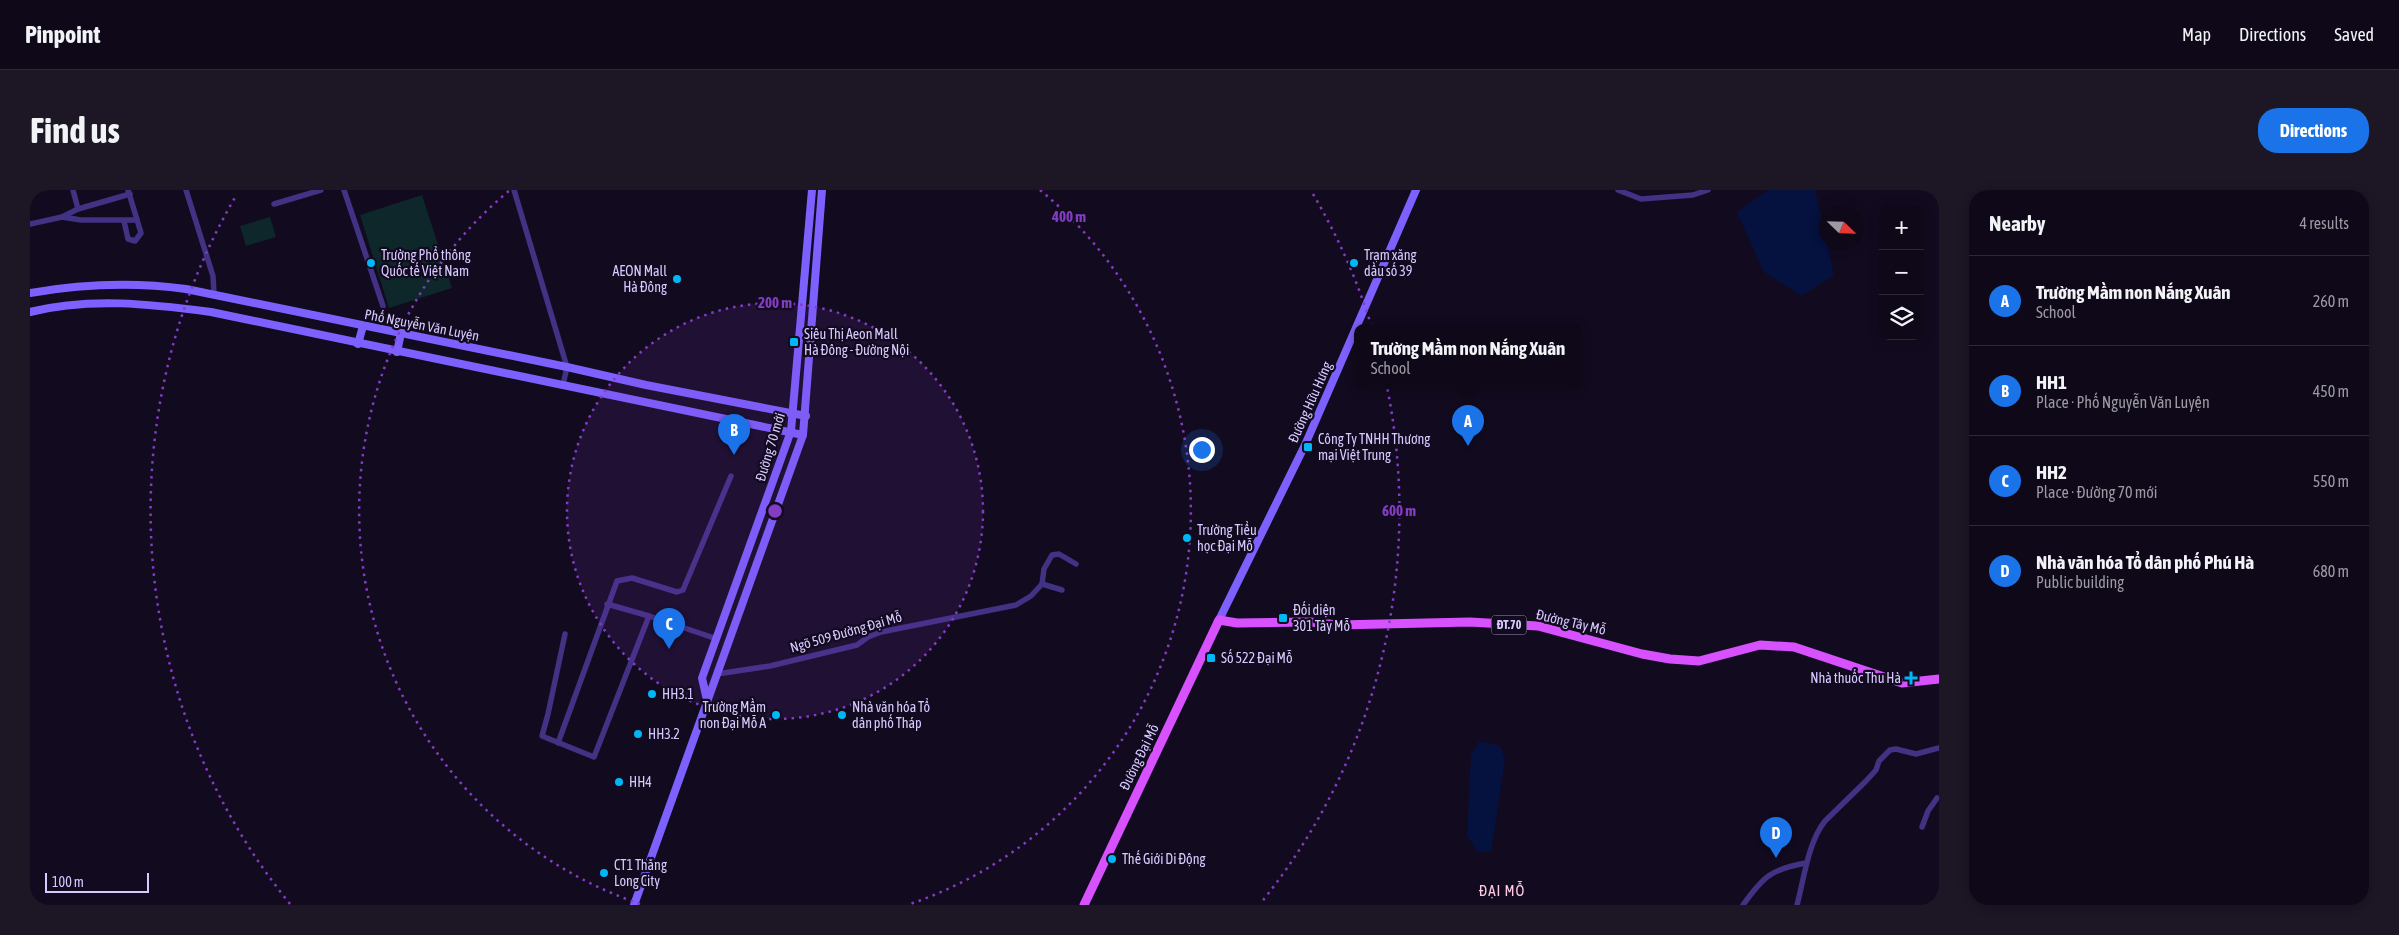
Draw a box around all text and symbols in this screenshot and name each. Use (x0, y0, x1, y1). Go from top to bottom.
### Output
text: Pinpoint (25, 21, 100, 48)
text: Map (2182, 24, 2211, 45)
text: Directions (2239, 24, 2306, 45)
text: Saved (2334, 24, 2374, 45)
button: Directions (2258, 108, 2369, 153)
text: Find us (30, 110, 120, 150)
north arrow (1819, 205, 1864, 250)
map controls (1879, 205, 1924, 340)
button: + (1879, 205, 1924, 250)
text: 400 m (1051, 208, 1086, 225)
text: Nearby (1989, 211, 2045, 235)
text: 4 results (2299, 214, 2349, 232)
place label: Trường Phổ thông Quốc tế Việt Nam (381, 246, 471, 279)
place label: Trạm xăng dầu số 39 (1364, 247, 1417, 279)
button: − (1879, 250, 1924, 295)
marker: Trường Phổ thông Quốc tế Việt Nam (365, 257, 377, 269)
marker: Trạm xăng dầu số 39 (1348, 257, 1360, 269)
place label: AEON Mall Hà Đông (613, 263, 667, 295)
marker: AEON Mall Hà Đông (671, 273, 683, 285)
text: Trường Mầm non Nắng Xuân (2036, 281, 2231, 303)
text: A (2001, 292, 2009, 310)
text: 260 m (2313, 292, 2349, 310)
text: 200 m (758, 294, 792, 311)
button: layers (1879, 295, 1924, 340)
text: School (2036, 303, 2076, 321)
street label: Phố Nguyễn Văn Luyện (363, 305, 481, 344)
popup (1354, 324, 1582, 389)
place label: Siêu Thị Aeon Mall Hà Đông - Đường Nội (804, 326, 909, 358)
marker: Siêu Thị Aeon Mall Hà Đông - Đường Nội (788, 336, 800, 348)
text: Trường Mầm non Nắng Xuân (1371, 337, 1565, 359)
street label: Đường Hữu Hưng (1285, 359, 1335, 445)
text: School (1371, 359, 1410, 377)
text: HH1 (2036, 371, 2067, 393)
text: B (2001, 382, 2009, 400)
text: 450 m (2313, 382, 2349, 400)
text: Place · Phố Nguyễn Văn Luyện (2036, 393, 2210, 411)
pin: A (1452, 405, 1484, 446)
street label: Đường 70 mới (752, 411, 788, 483)
pin: B (718, 414, 750, 455)
place label: Công Ty TNHH Thương mại Việt Trung (1318, 431, 1430, 463)
your location (1189, 437, 1215, 463)
marker: Công Ty TNHH Thương mại Việt Trung (1302, 441, 1314, 453)
text: HH2 (2036, 461, 2067, 483)
text: C (2001, 472, 2009, 490)
text: 550 m (2313, 472, 2349, 490)
text: Place · Đường 70 mới (2036, 483, 2158, 501)
centre of rings (766, 502, 784, 520)
text: 600 m (1382, 502, 1416, 519)
place label: Trường Tiểu học Đại Mỗ (1197, 521, 1257, 554)
marker: Trường Tiểu học Đại Mỗ (1181, 532, 1193, 544)
text: Nhà văn hóa Tổ dân phố Phú Hà (2036, 551, 2254, 573)
text: D (2001, 562, 2009, 580)
text: 680 m (2313, 562, 2349, 580)
text: Public building (2036, 573, 2124, 591)
place label: Đối diện 301 Tây Mỗ (1293, 601, 1350, 634)
street label: Đường Tây Mỗ (1534, 606, 1608, 638)
pin: C (653, 608, 685, 649)
street label: Ngõ 509 Đường Đại Mỗ (788, 608, 904, 656)
marker: Đối diện 301 Tây Mỗ (1277, 612, 1289, 624)
road number: ĐT.70 (1492, 616, 1526, 634)
place label: Số 522 Đại Mỗ (1221, 649, 1292, 666)
marker: Số 522 Đại Mỗ (1205, 652, 1217, 664)
place label: Nhà thuốc Thu Hà (1810, 669, 1901, 686)
marker: Nhà thuốc Thu Hà (1905, 672, 1917, 684)
place label: HH3.1 (662, 686, 694, 702)
marker: HH3.1 (646, 688, 658, 700)
place label: Trường Mầm non Đại Mỗ A (700, 698, 766, 731)
place label: Nhà văn hóa Tổ dân phố Tháp (852, 698, 930, 731)
marker: Trường Mầm non Đại Mỗ A (770, 709, 782, 721)
marker: Nhà văn hóa Tổ dân phố Tháp (836, 709, 848, 721)
street label: Đường Đại Mỗ (1116, 721, 1162, 793)
place label: HH3.2 (648, 726, 680, 742)
marker: HH3.2 (632, 728, 644, 740)
place label: HH4 (629, 774, 652, 790)
marker: HH4 (613, 776, 625, 788)
pin: D (1760, 817, 1792, 858)
place label: Thế Giới Di Động (1122, 850, 1206, 867)
marker: Thế Giới Di Động (1106, 853, 1118, 865)
place label: CT1 Thăng Long City (614, 857, 667, 889)
marker: CT1 Thăng Long City (598, 867, 610, 879)
scale bar (45, 870, 149, 893)
text: 100 m (52, 874, 84, 890)
district label: ĐẠI MỖ (1479, 881, 1525, 899)

